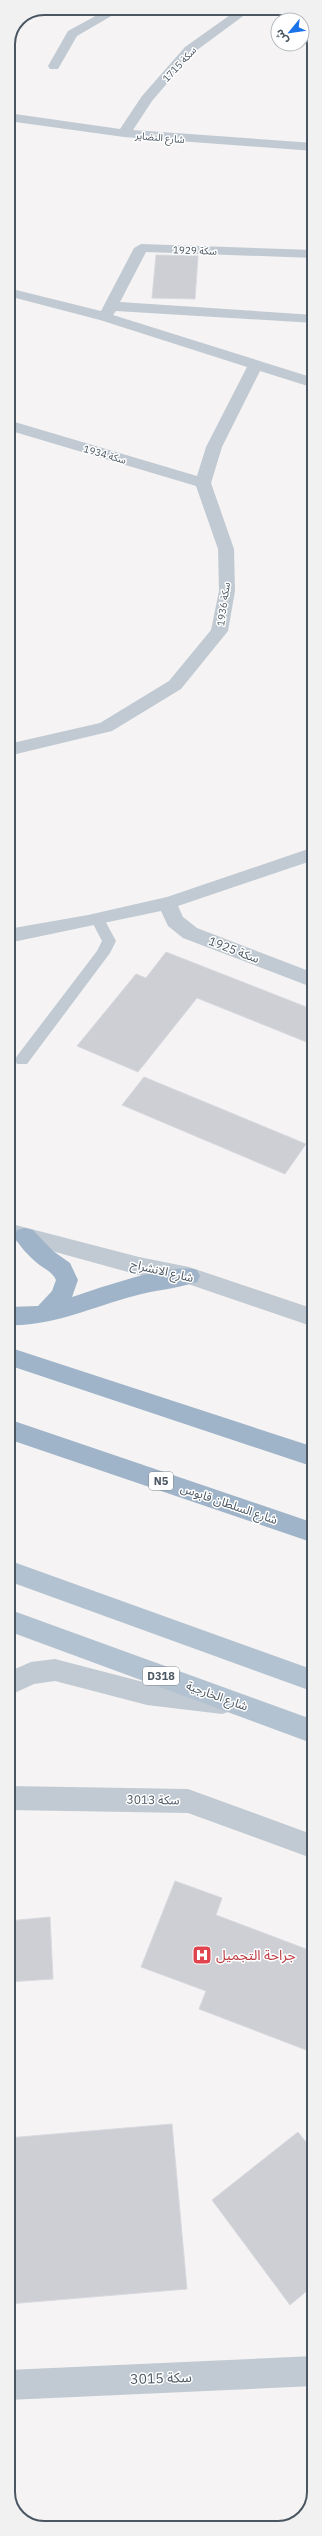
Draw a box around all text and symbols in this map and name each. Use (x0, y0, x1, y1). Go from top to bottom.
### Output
north arrow (270, 12, 310, 52)
text: ش (271, 27, 291, 47)
street label: سكة 1715 (160, 44, 199, 85)
street label: شارع النضاير (134, 129, 185, 147)
street label: سكة 1929 (173, 243, 217, 258)
street label: سكة 1934 (82, 442, 128, 467)
street label: سكة 1936 (214, 581, 233, 627)
street label: سكة 1925 (207, 933, 262, 966)
street label: شارع الانشراح (129, 1256, 195, 1287)
road number: N5 (149, 1472, 173, 1490)
street label: شارع السلطان قابوس (178, 1480, 280, 1529)
road number: D318 (143, 1667, 179, 1685)
street label: شارع الخارجية (184, 1677, 250, 1716)
street label: سكة 3013 (126, 1792, 180, 1807)
hospital icon: جراحة التجميل (191, 1944, 213, 1966)
place label: جراحة التجميل (216, 1946, 296, 1964)
street label: سكة 3015 (130, 2368, 192, 2388)

